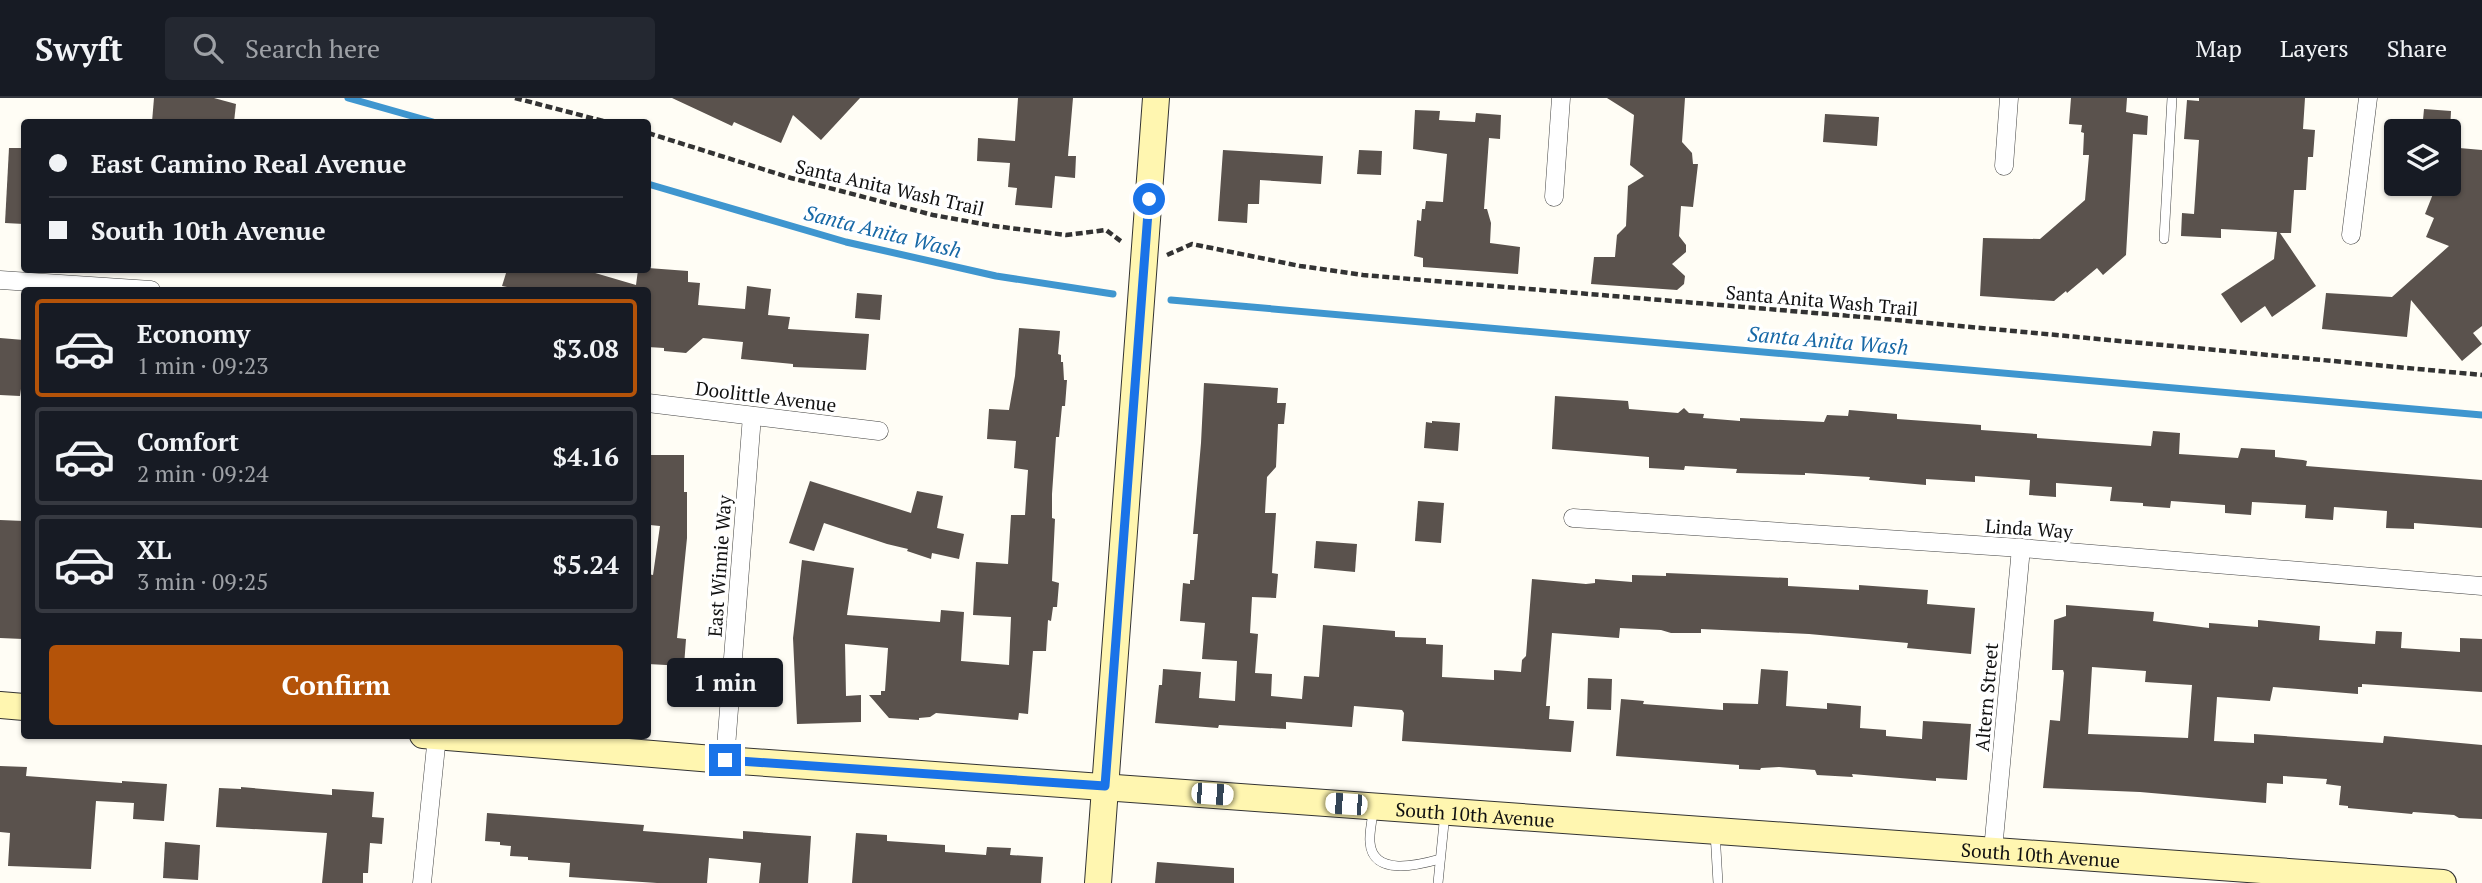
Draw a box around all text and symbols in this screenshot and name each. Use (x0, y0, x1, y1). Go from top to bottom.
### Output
search box (165, 17, 655, 80)
text: Swyft (35, 27, 123, 70)
icon: search (189, 29, 227, 67)
text: Search here (245, 31, 380, 65)
text: Map (2195, 32, 2242, 64)
text: Layers (2280, 32, 2349, 64)
text: Share (2387, 32, 2447, 64)
map controls (2384, 119, 2461, 196)
button: layers (2384, 119, 2461, 196)
text: East Camino Real Avenue (91, 146, 406, 180)
street label: Santa Anita Wash Trail (793, 153, 987, 221)
route start (1133, 183, 1165, 215)
water label: Santa Anita Wash (801, 198, 965, 264)
text: South 10th Avenue (91, 213, 326, 247)
street label: Santa Anita Wash Trail (1725, 279, 1919, 321)
text: Economy (137, 316, 250, 350)
icon: car (53, 317, 116, 380)
water label: Santa Anita Wash (1746, 319, 1910, 361)
text: $3.08 (553, 331, 619, 365)
text: 1 min · 09:23 (137, 350, 269, 381)
street label: Doolittle Avenue (694, 375, 838, 417)
text: Comfort (137, 424, 239, 458)
icon: car (53, 425, 116, 488)
text: $4.16 (553, 439, 619, 473)
text: 2 min · 09:24 (137, 458, 269, 489)
street label: East Winnie Way (702, 494, 736, 638)
street label: Linda Way (1984, 512, 2074, 544)
text: XL (137, 532, 171, 566)
icon: car (53, 533, 116, 596)
text: $5.24 (553, 547, 619, 581)
text: 3 min · 09:25 (137, 566, 269, 597)
street label: Altern Street (1969, 642, 2003, 752)
button: Confirm (49, 645, 623, 725)
callout: 1 min (667, 658, 783, 708)
text: 1 min (694, 667, 756, 698)
route end (709, 744, 741, 776)
car (1191, 782, 1234, 806)
car (1325, 792, 1368, 816)
street label: South 10th Avenue (1395, 796, 1555, 832)
street label: South 10th Avenue (1960, 836, 2121, 872)

